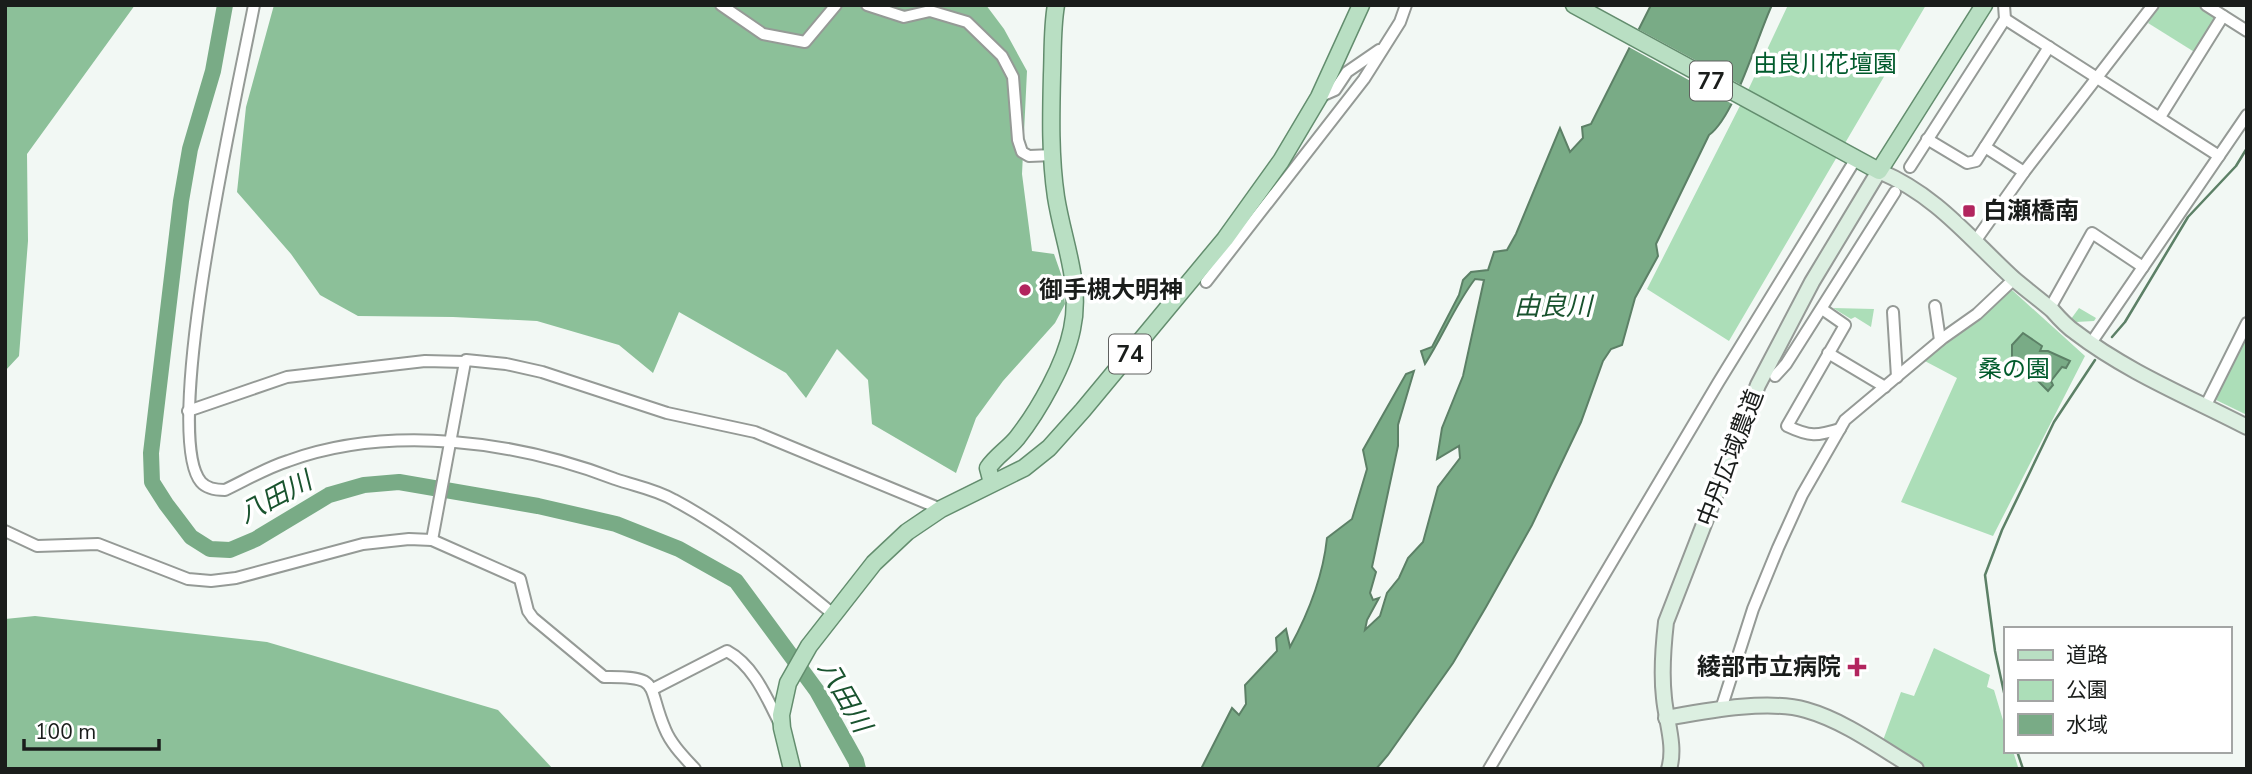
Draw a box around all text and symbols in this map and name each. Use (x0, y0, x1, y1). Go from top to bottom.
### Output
park label: 由良川花壇園 (1753, 48, 1897, 80)
road number: 77 (1690, 61, 1732, 100)
place label: 白瀬橋南 (1983, 195, 2079, 227)
marker: 白瀬橋南 (1961, 203, 1977, 219)
place label: 御手槻大明神 (1039, 274, 1183, 306)
marker: 御手槻大明神 (1017, 282, 1033, 298)
water label: 由良川 (1514, 289, 1595, 324)
road number: 74 (1109, 334, 1151, 374)
park label: 桑の園 (1978, 353, 2050, 385)
street label: 中丹広域農道 (1689, 385, 1771, 531)
water label: 八田川 (233, 462, 321, 531)
legend (2004, 627, 2231, 753)
text: 道路 (2066, 641, 2108, 669)
place label: 綾部市立病院 (1697, 651, 1841, 683)
water label: 八田川 (810, 654, 881, 741)
marker: 綾部市立病院 (1847, 657, 1867, 677)
text: 公園 (2066, 676, 2108, 704)
scale bar (24, 708, 159, 752)
text: 水域 (2066, 711, 2108, 739)
text: 100 m (35, 718, 96, 746)

